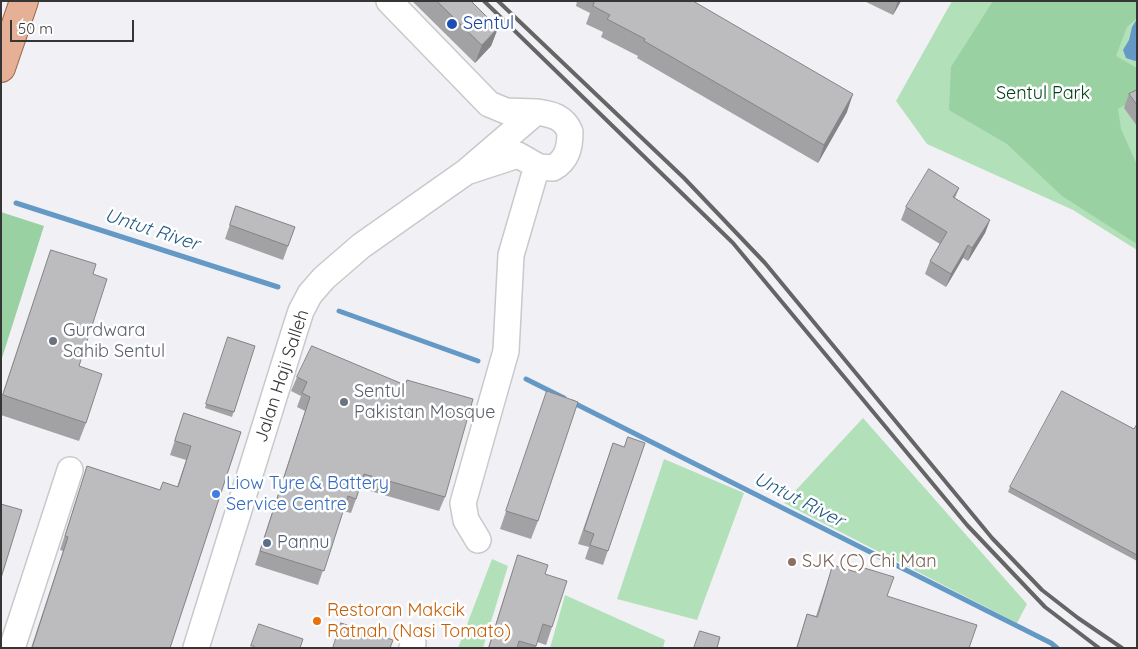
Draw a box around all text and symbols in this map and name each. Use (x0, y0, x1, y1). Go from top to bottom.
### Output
scale bar (12, 10, 136, 42)
place label: Sentul (463, 13, 514, 35)
marker: Sentul (445, 17, 459, 31)
text: 50 m (18, 19, 53, 38)
park label: Sentul Park (996, 83, 1090, 105)
water label: Untut River (102, 204, 202, 256)
street label: Jalan Haji Salleh (250, 307, 314, 445)
place label: Gurdwara Sahib Sentul (63, 320, 165, 362)
marker: Gurdwara Sahib Sentul (47, 335, 59, 347)
place label: Sentul Pakistan Mosque (354, 381, 495, 424)
marker: Sentul Pakistan Mosque (338, 396, 350, 408)
water label: Untut River (750, 468, 848, 532)
place label: Liow Tyre & Battery Service Centre (226, 473, 389, 516)
marker: Liow Tyre & Battery Service Centre (210, 488, 222, 500)
place label: Pannu (277, 532, 330, 554)
marker: Pannu (261, 537, 273, 549)
place label: SJK (C) Chi Man (802, 551, 937, 573)
marker: SJK (C) Chi Man (786, 556, 798, 568)
place label: Restoran Makcik Ratnah (Nasi Tomato) (327, 600, 511, 642)
marker: Restoran Makcik Ratnah (Nasi Tomato) (311, 615, 323, 627)

